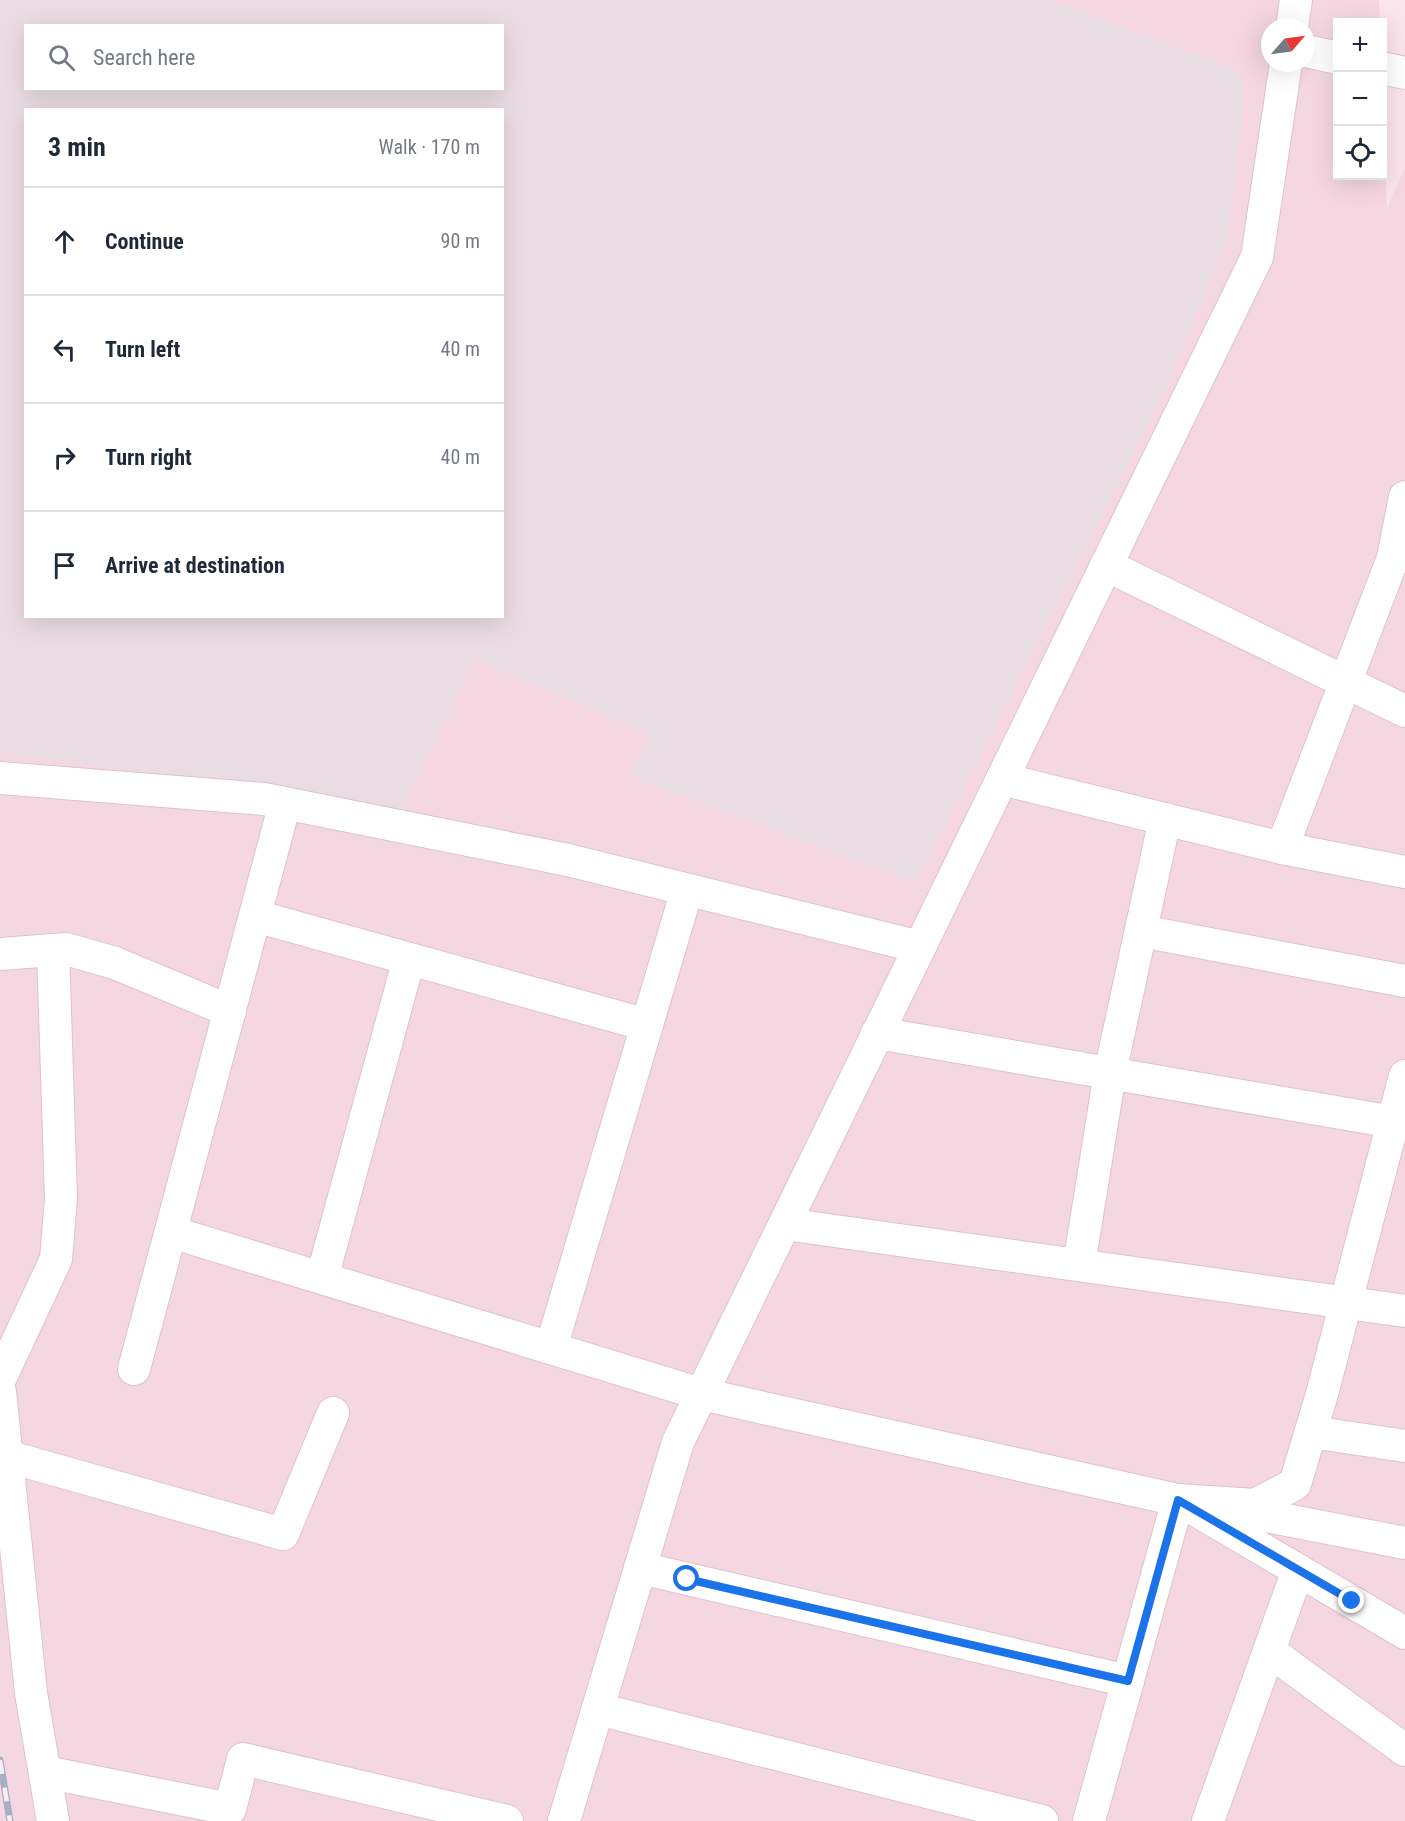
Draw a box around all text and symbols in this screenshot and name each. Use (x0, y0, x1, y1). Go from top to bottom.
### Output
north arrow (1261, 18, 1315, 72)
map controls (1333, 18, 1387, 180)
button: + (1333, 18, 1387, 72)
search box (24, 24, 504, 90)
icon: search (45, 41, 78, 74)
text: Search here (93, 45, 195, 70)
button: − (1333, 72, 1387, 126)
button: locate (1333, 126, 1387, 180)
text: 3 min (48, 132, 106, 162)
text: Walk · 170 m (379, 135, 480, 159)
icon: ahead (48, 225, 81, 258)
text: Continue (105, 229, 184, 254)
text: 90 m (441, 229, 480, 253)
icon: left (48, 333, 81, 366)
text: Turn left (105, 337, 180, 362)
text: 40 m (441, 337, 480, 361)
icon: right (48, 441, 81, 474)
text: Turn right (105, 445, 192, 470)
text: 40 m (441, 445, 480, 469)
icon: arrive (48, 549, 81, 582)
text: Arrive at destination (105, 553, 285, 578)
route start (673, 1565, 699, 1591)
route end (1338, 1587, 1364, 1613)

